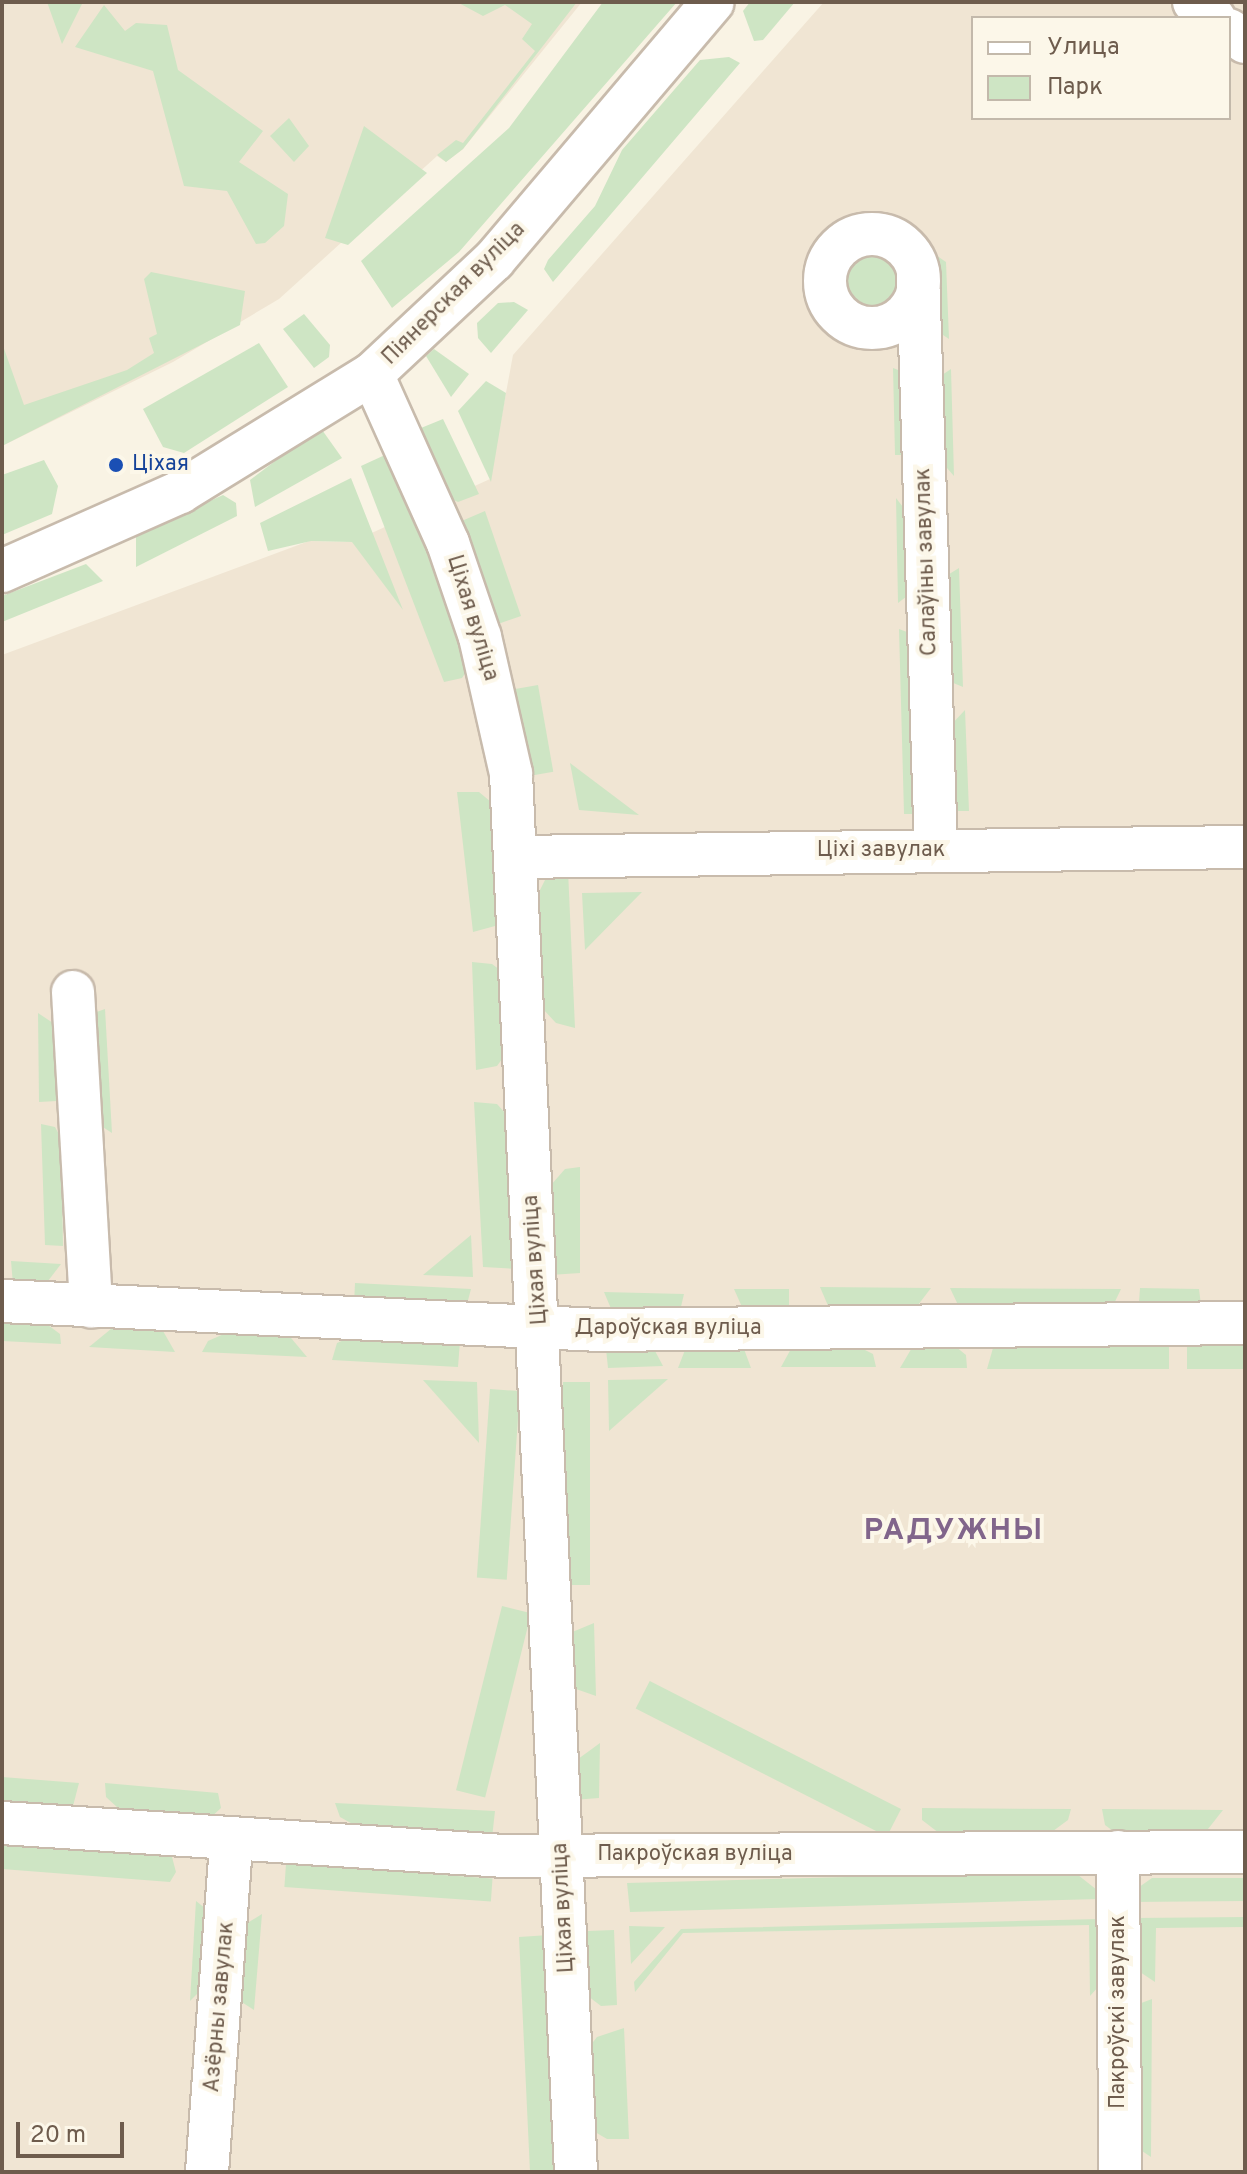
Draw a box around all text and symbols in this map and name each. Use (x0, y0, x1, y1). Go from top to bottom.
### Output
legend (971, 16, 1231, 120)
text: Улица (1047, 33, 1120, 63)
text: Парк (1047, 73, 1103, 103)
street label: Піянерская вуліца (377, 217, 531, 371)
place label: Ціхая (132, 452, 189, 478)
marker: Ціхая (107, 456, 125, 474)
street label: Салаўіны завулак (911, 467, 943, 657)
street label: Ціхая вуліца (440, 552, 504, 684)
street label: Ціхі завулак (817, 838, 945, 864)
street label: Ціхая вуліца (518, 1194, 554, 1326)
street label: Дароўская вуліца (574, 1316, 762, 1342)
district label: РАДУЖНЫ (864, 1514, 1044, 1550)
street label: Ціхая вуліца (547, 1842, 581, 1974)
street label: Пакроўская вуліца (597, 1842, 793, 1868)
street label: Пакроўскі завулак (1106, 1915, 1132, 2109)
street label: Азёрны завулак (199, 1920, 241, 2094)
scale bar (20, 2106, 128, 2156)
text: 20 m (30, 2121, 86, 2151)

